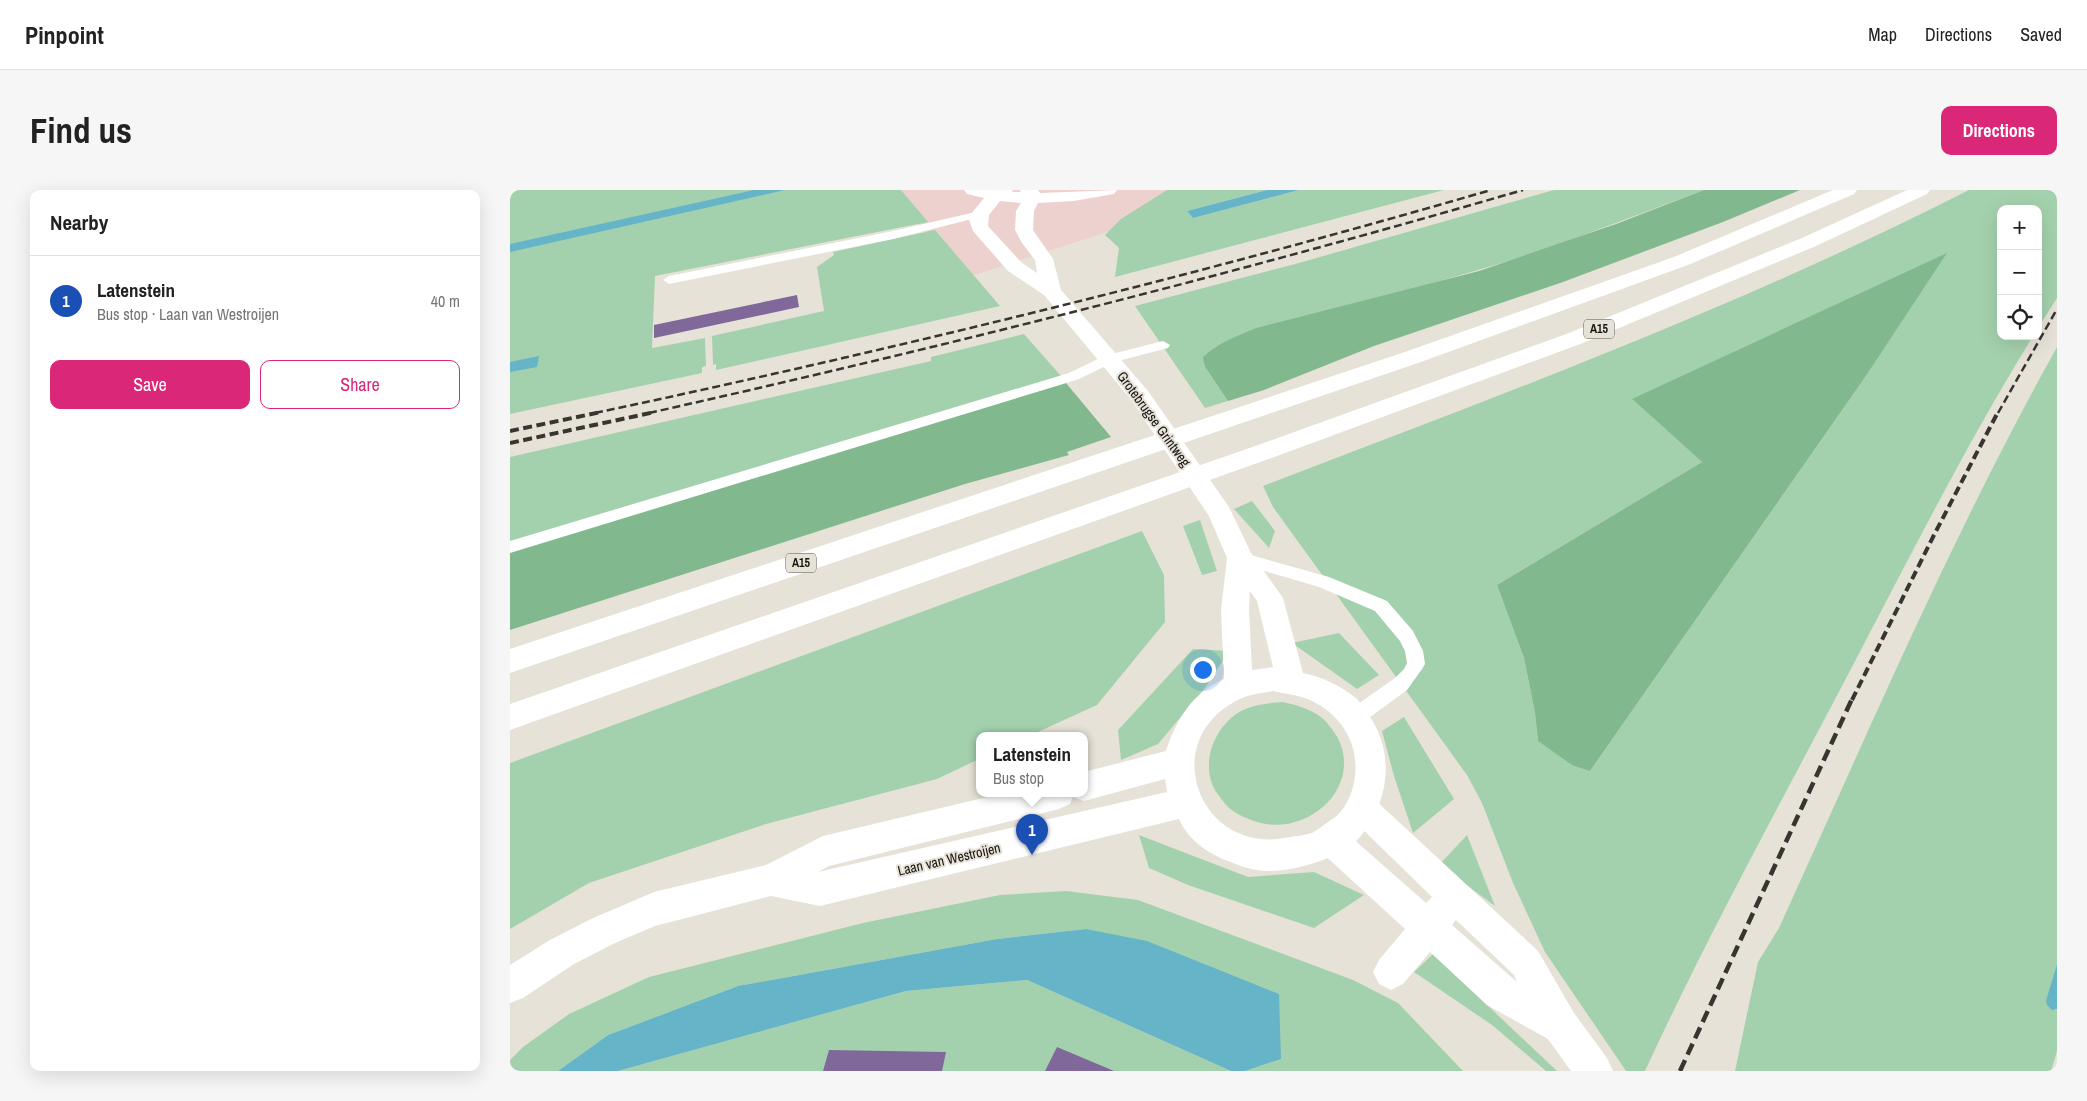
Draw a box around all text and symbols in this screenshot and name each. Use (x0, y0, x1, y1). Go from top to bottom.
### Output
text: Pinpoint (25, 19, 104, 51)
text: Map (1868, 22, 1897, 47)
text: Directions (1925, 22, 1992, 47)
text: Saved (2020, 22, 2062, 47)
button: Directions (1941, 106, 2057, 155)
text: Find us (30, 107, 132, 154)
map controls (1997, 205, 2042, 340)
button: + (1997, 205, 2042, 250)
text: Nearby (50, 208, 108, 237)
button: − (1997, 250, 2042, 295)
text: Latenstein (97, 277, 175, 303)
text: 1 (62, 290, 70, 312)
text: 40 m (431, 290, 460, 312)
button: locate (1997, 295, 2042, 340)
text: Bus stop · Laan van Westroijen (97, 303, 279, 325)
road number: A15 (1584, 320, 1614, 338)
button: Save (50, 360, 250, 409)
button: Share (260, 360, 460, 409)
street label: Grotebrugse Grintweg (1113, 368, 1195, 471)
road number: A15 (786, 553, 816, 572)
your location (1190, 657, 1216, 683)
popup (976, 732, 1088, 797)
text: Latenstein (993, 741, 1071, 767)
text: Bus stop (993, 767, 1044, 789)
pin: 1 (1016, 814, 1048, 855)
street label: Laan van Westroijen (896, 838, 1002, 880)

